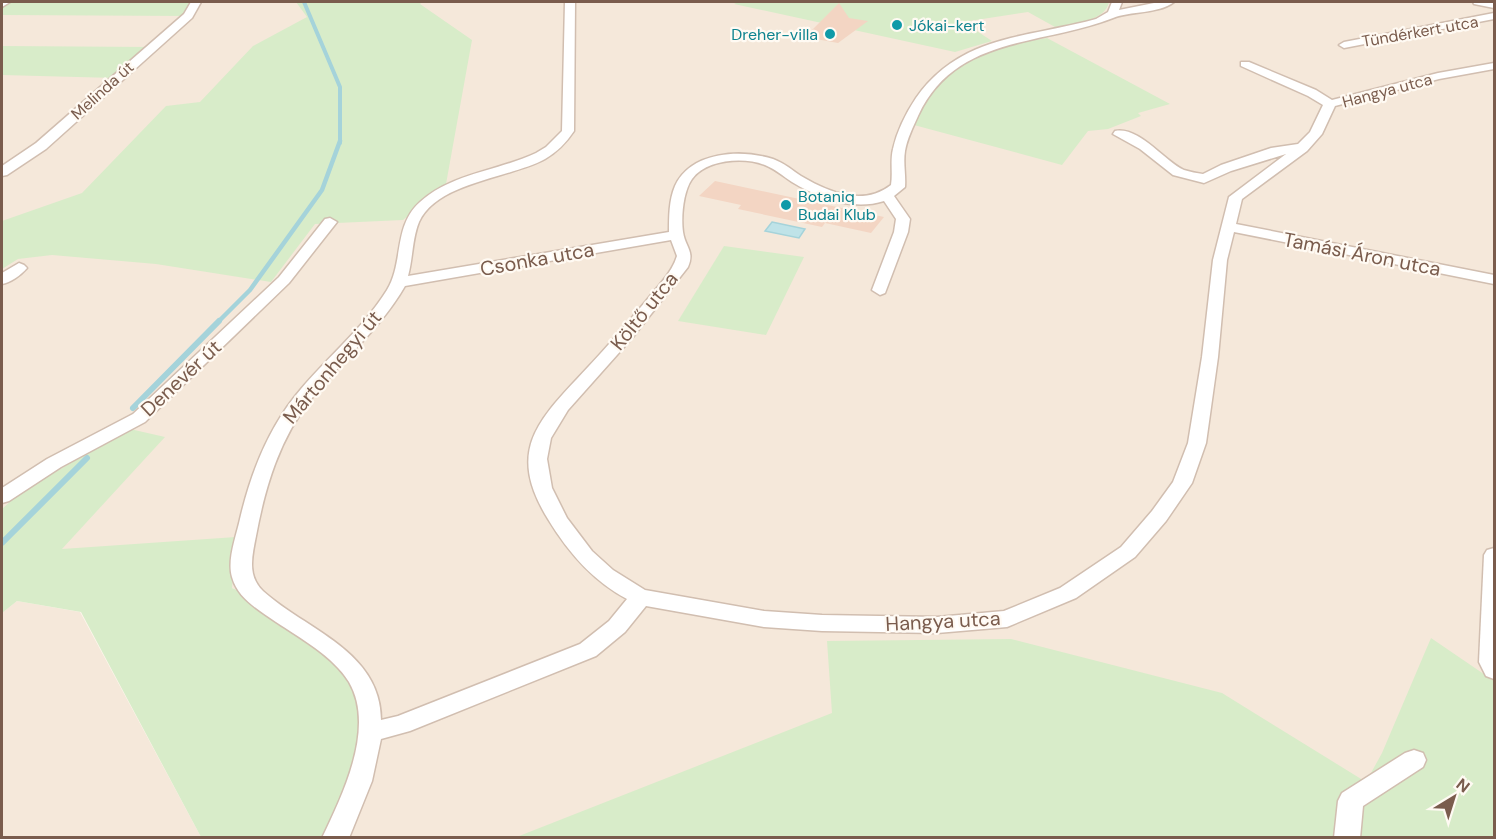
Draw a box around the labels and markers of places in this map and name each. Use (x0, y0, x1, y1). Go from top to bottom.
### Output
place label: Jókai-kert (909, 15, 984, 36)
marker: Jókai-kert (890, 18, 904, 32)
place label: Dreher-villa (731, 24, 818, 45)
marker: Dreher-villa (823, 27, 837, 41)
place label: Botaniq Budai Klub (798, 186, 876, 225)
marker: Botaniq Budai Klub (779, 198, 793, 212)

